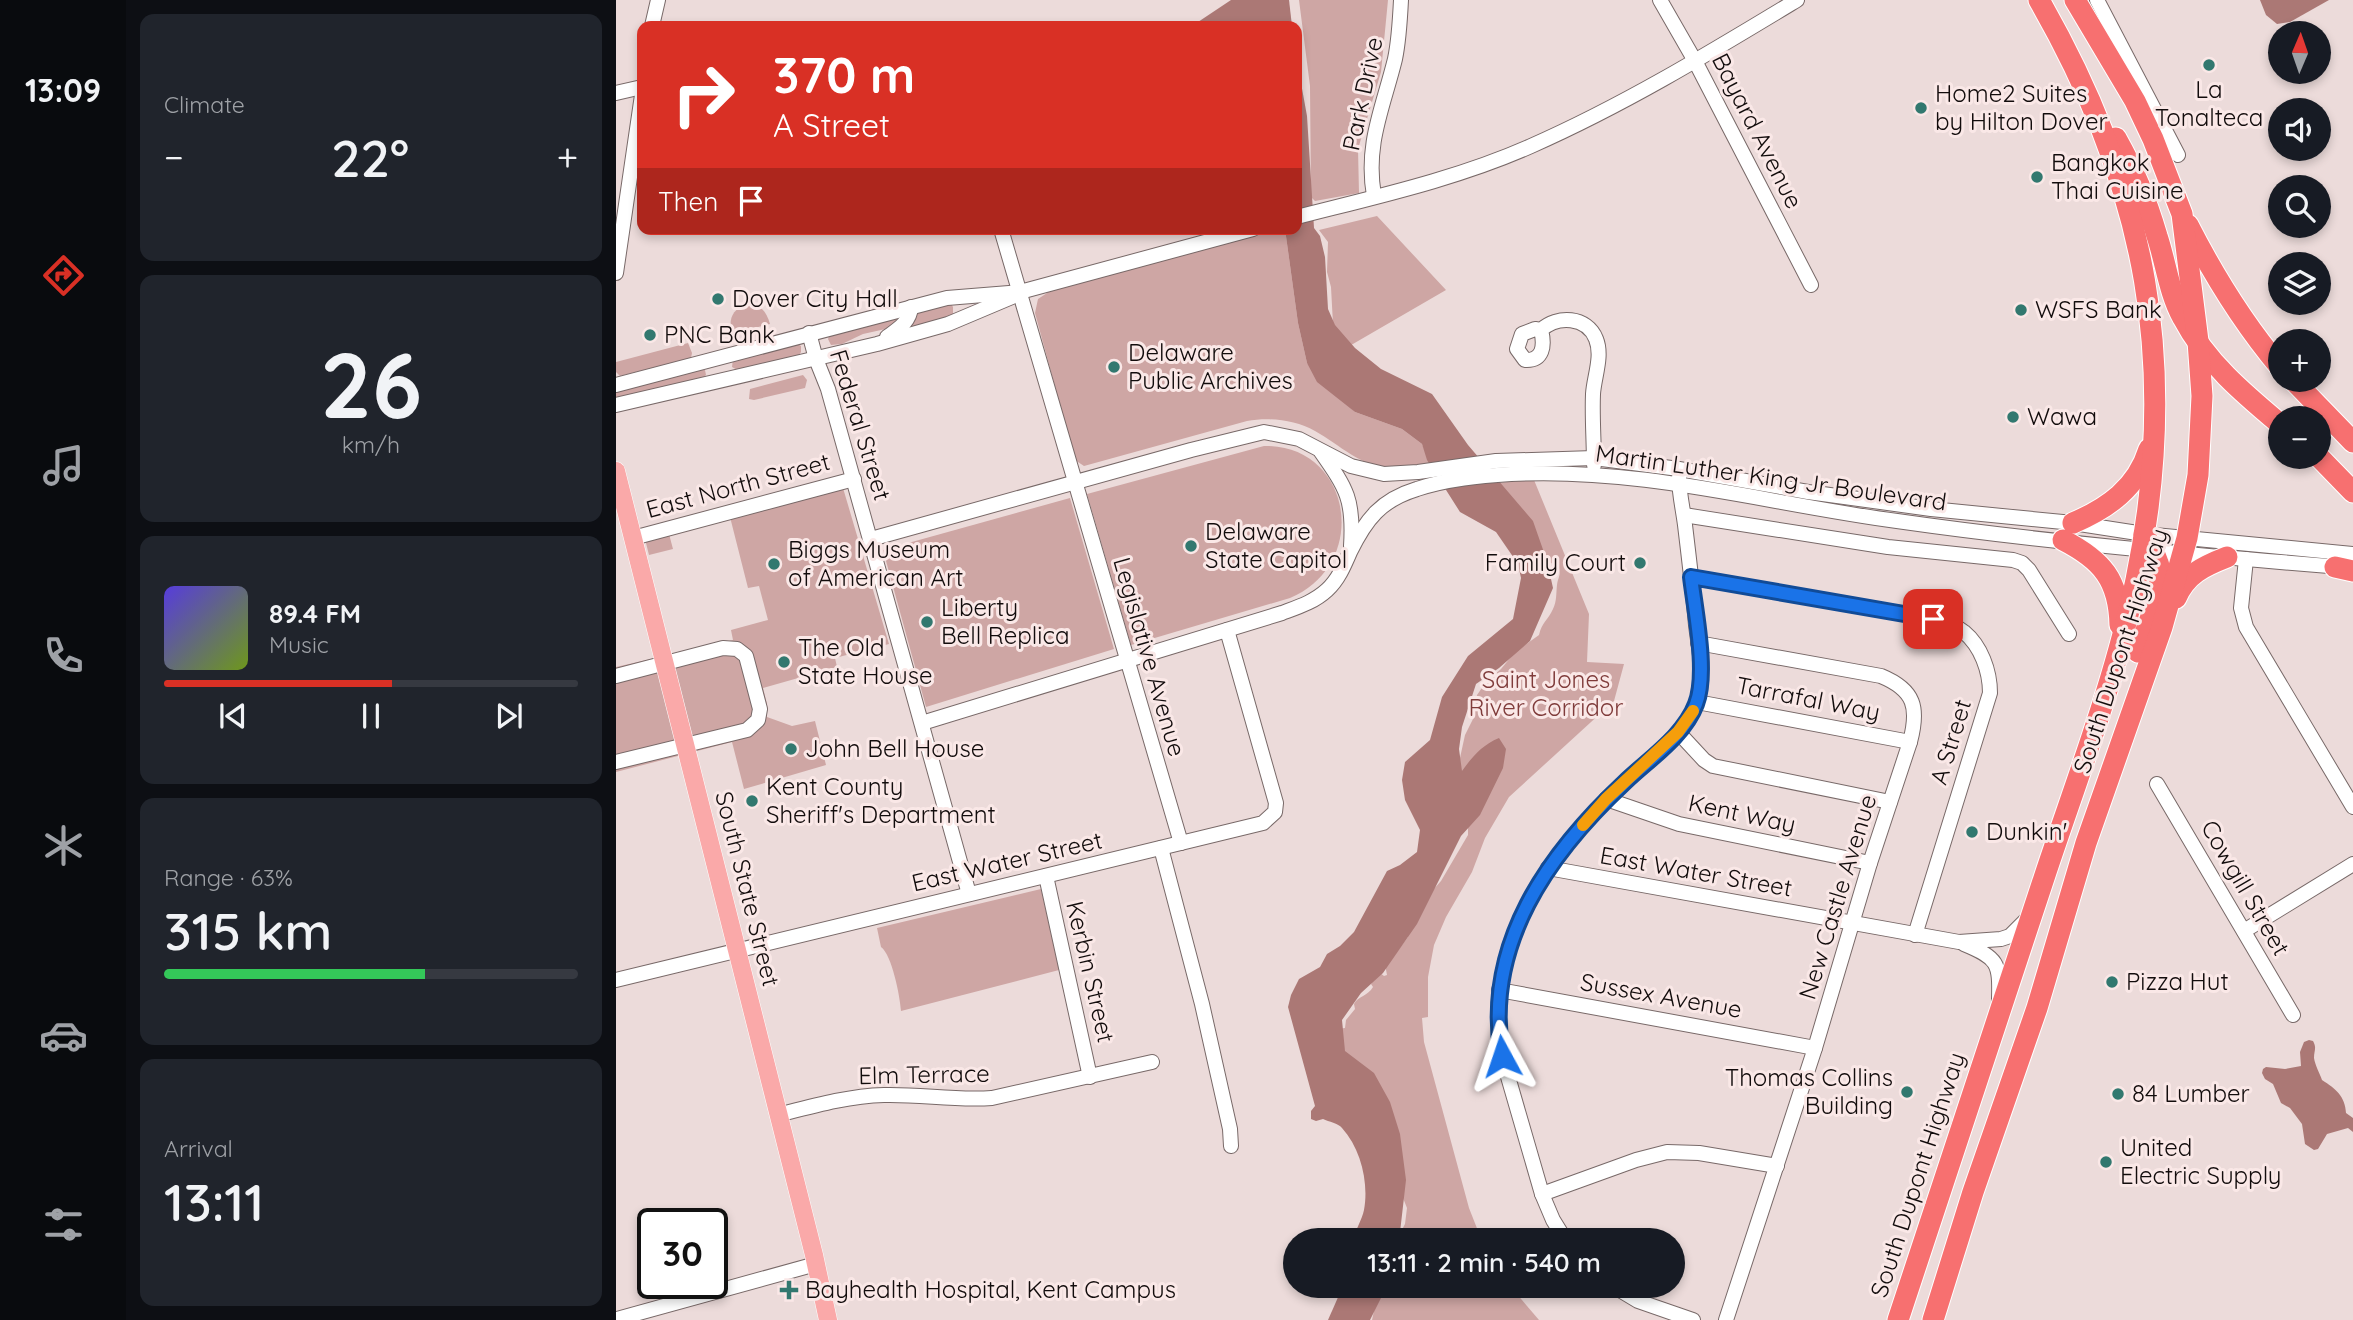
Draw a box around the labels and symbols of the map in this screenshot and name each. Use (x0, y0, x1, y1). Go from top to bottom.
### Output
north arrow (2268, 21, 2331, 84)
street label: Park Drive (1335, 34, 1389, 153)
street label: Bayard Avenue (1706, 48, 1810, 213)
marker: La Tonalteca (2201, 57, 2217, 73)
place label: La Tonalteca (2155, 74, 2263, 132)
place label: Home2 Suites by Hilton Dover (1935, 78, 2108, 136)
marker: Home2 Suites by Hilton Dover (1913, 100, 1929, 116)
place label: Bangkok Thai Cuisine (2051, 147, 2184, 205)
marker: Bangkok Thai Cuisine (2029, 169, 2045, 185)
place label: Dover City Hall (732, 283, 898, 313)
marker: Dover City Hall (710, 291, 726, 307)
place label: WSFS Bank (2035, 294, 2162, 324)
marker: WSFS Bank (2013, 302, 2029, 318)
place label: PNC Bank (664, 319, 775, 349)
marker: PNC Bank (642, 327, 658, 343)
place label: Delaware Public Archives (1128, 337, 1293, 395)
street label: Federal Street (824, 346, 898, 504)
marker: Delaware Public Archives (1106, 359, 1122, 375)
place label: Wawa (2027, 401, 2097, 431)
marker: Wawa (2005, 409, 2021, 425)
street label: Martin Luther King Jr Boulevard (1594, 438, 1949, 517)
street label: East North Street (642, 446, 833, 524)
place label: Delaware State Capitol (1205, 516, 1347, 574)
street label: South Dupont Highway (2066, 524, 2174, 777)
place label: Biggs Museum of American Art (788, 534, 963, 592)
marker: Delaware State Capitol (1183, 538, 1199, 554)
place label: Family Court (1485, 547, 1626, 577)
street label: Legislative Avenue (1107, 554, 1193, 760)
marker: Family Court (1632, 555, 1648, 571)
marker: Biggs Museum of American Art (766, 556, 782, 572)
pin (1903, 589, 1963, 649)
place label: Liberty Bell Replica (941, 592, 1069, 650)
marker: Liberty Bell Replica (919, 614, 935, 630)
place label: The Old State House (798, 632, 933, 690)
marker: The Old State House (776, 654, 792, 670)
park label: Saint Jones River Corridor (1468, 664, 1624, 722)
street label: Tarrafal Way (1734, 669, 1883, 727)
street label: A Street (1923, 695, 1977, 788)
place label: John Bell House (805, 733, 984, 763)
marker: John Bell House (783, 741, 799, 757)
place label: Kent County Sheriff's Department (766, 771, 996, 829)
street label: Kent Way (1686, 787, 1799, 839)
street label: South State Street (709, 788, 787, 989)
street label: New Castle Avenue (1792, 791, 1882, 1003)
marker: Kent County Sheriff's Department (744, 793, 760, 809)
street label: Cowgill Street (2195, 814, 2297, 961)
place label: Dunkin' (1986, 816, 2067, 846)
marker: Dunkin' (1964, 824, 1980, 840)
street label: East Water Street (909, 825, 1105, 898)
street label: East Water Street (1598, 839, 1795, 903)
street label: Kerbin Street (1060, 898, 1122, 1045)
street label: Sussex Avenue (1578, 966, 1744, 1024)
place label: Pizza Hut (2126, 966, 2229, 996)
marker: Pizza Hut (2104, 974, 2120, 990)
position arrow (1465, 1019, 1539, 1093)
street label: South Dupont Highway (1863, 1048, 1971, 1301)
street label: Elm Terrace (858, 1058, 990, 1090)
place label: Thomas Collins Building (1725, 1062, 1893, 1120)
place label: 84 Lumber (2132, 1078, 2250, 1108)
marker: Thomas Collins Building (1899, 1084, 1915, 1100)
marker: 84 Lumber (2110, 1086, 2126, 1102)
place label: United Electric Supply (2120, 1132, 2281, 1190)
marker: United Electric Supply (2098, 1154, 2114, 1170)
speed limit sign: 30 (637, 1208, 728, 1299)
place label: Bayhealth Hospital, Kent Campus (805, 1274, 1176, 1304)
marker: Bayhealth Hospital, Kent Campus (779, 1280, 799, 1300)

